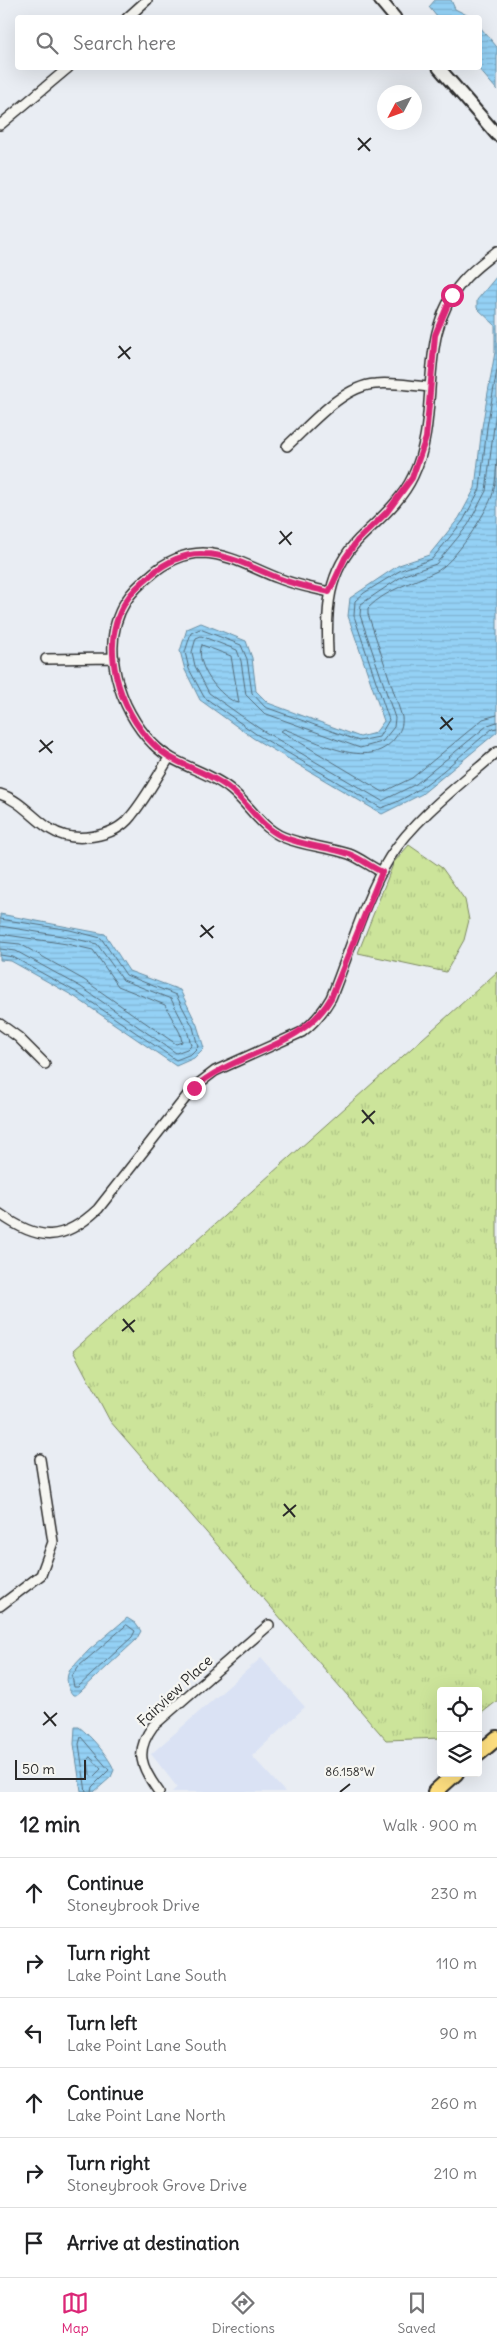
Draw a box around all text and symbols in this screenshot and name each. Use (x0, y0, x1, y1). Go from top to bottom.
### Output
search box (15, 15, 482, 70)
icon: search (33, 29, 61, 57)
text: Search here (73, 31, 176, 55)
north arrow (377, 85, 422, 130)
route start (441, 284, 464, 307)
route end (183, 1077, 206, 1100)
street label: Fairview Place (133, 1651, 216, 1730)
map controls (437, 1687, 482, 1777)
button: locate (437, 1687, 482, 1732)
button: layers (437, 1732, 482, 1777)
scale bar (15, 1757, 86, 1780)
text: 50 m (22, 1760, 55, 1778)
text: 86.158°W (325, 1764, 375, 1779)
text: 12 min (20, 1811, 80, 1838)
text: Walk · 900 m (383, 1815, 477, 1835)
text: Continue (67, 1871, 144, 1895)
icon: ahead (20, 1879, 48, 1907)
text: 230 m (431, 1883, 477, 1903)
text: Stoneybrook Drive (67, 1895, 200, 1915)
text: Turn right (67, 1941, 150, 1965)
icon: right (20, 1949, 48, 1977)
text: 110 m (436, 1953, 477, 1973)
text: Lake Point Lane South (67, 1965, 227, 1985)
text: Turn left (67, 2011, 137, 2035)
icon: left (20, 2019, 48, 2047)
text: 90 m (439, 2023, 477, 2043)
text: Lake Point Lane South (67, 2035, 227, 2055)
text: Continue (67, 2081, 144, 2105)
icon: ahead (20, 2089, 48, 2117)
text: 260 m (431, 2093, 477, 2113)
text: Lake Point Lane North (67, 2105, 226, 2125)
text: Turn right (67, 2151, 150, 2175)
icon: right (20, 2159, 48, 2187)
text: 210 m (434, 2163, 477, 2183)
text: Stoneybrook Grove Drive (67, 2175, 247, 2195)
icon: arrive (20, 2229, 48, 2257)
text: Arrive at destination (67, 2231, 240, 2255)
tab: Map (61, 2289, 89, 2337)
tab: Directions (212, 2289, 275, 2337)
tab: Saved (397, 2289, 436, 2337)

